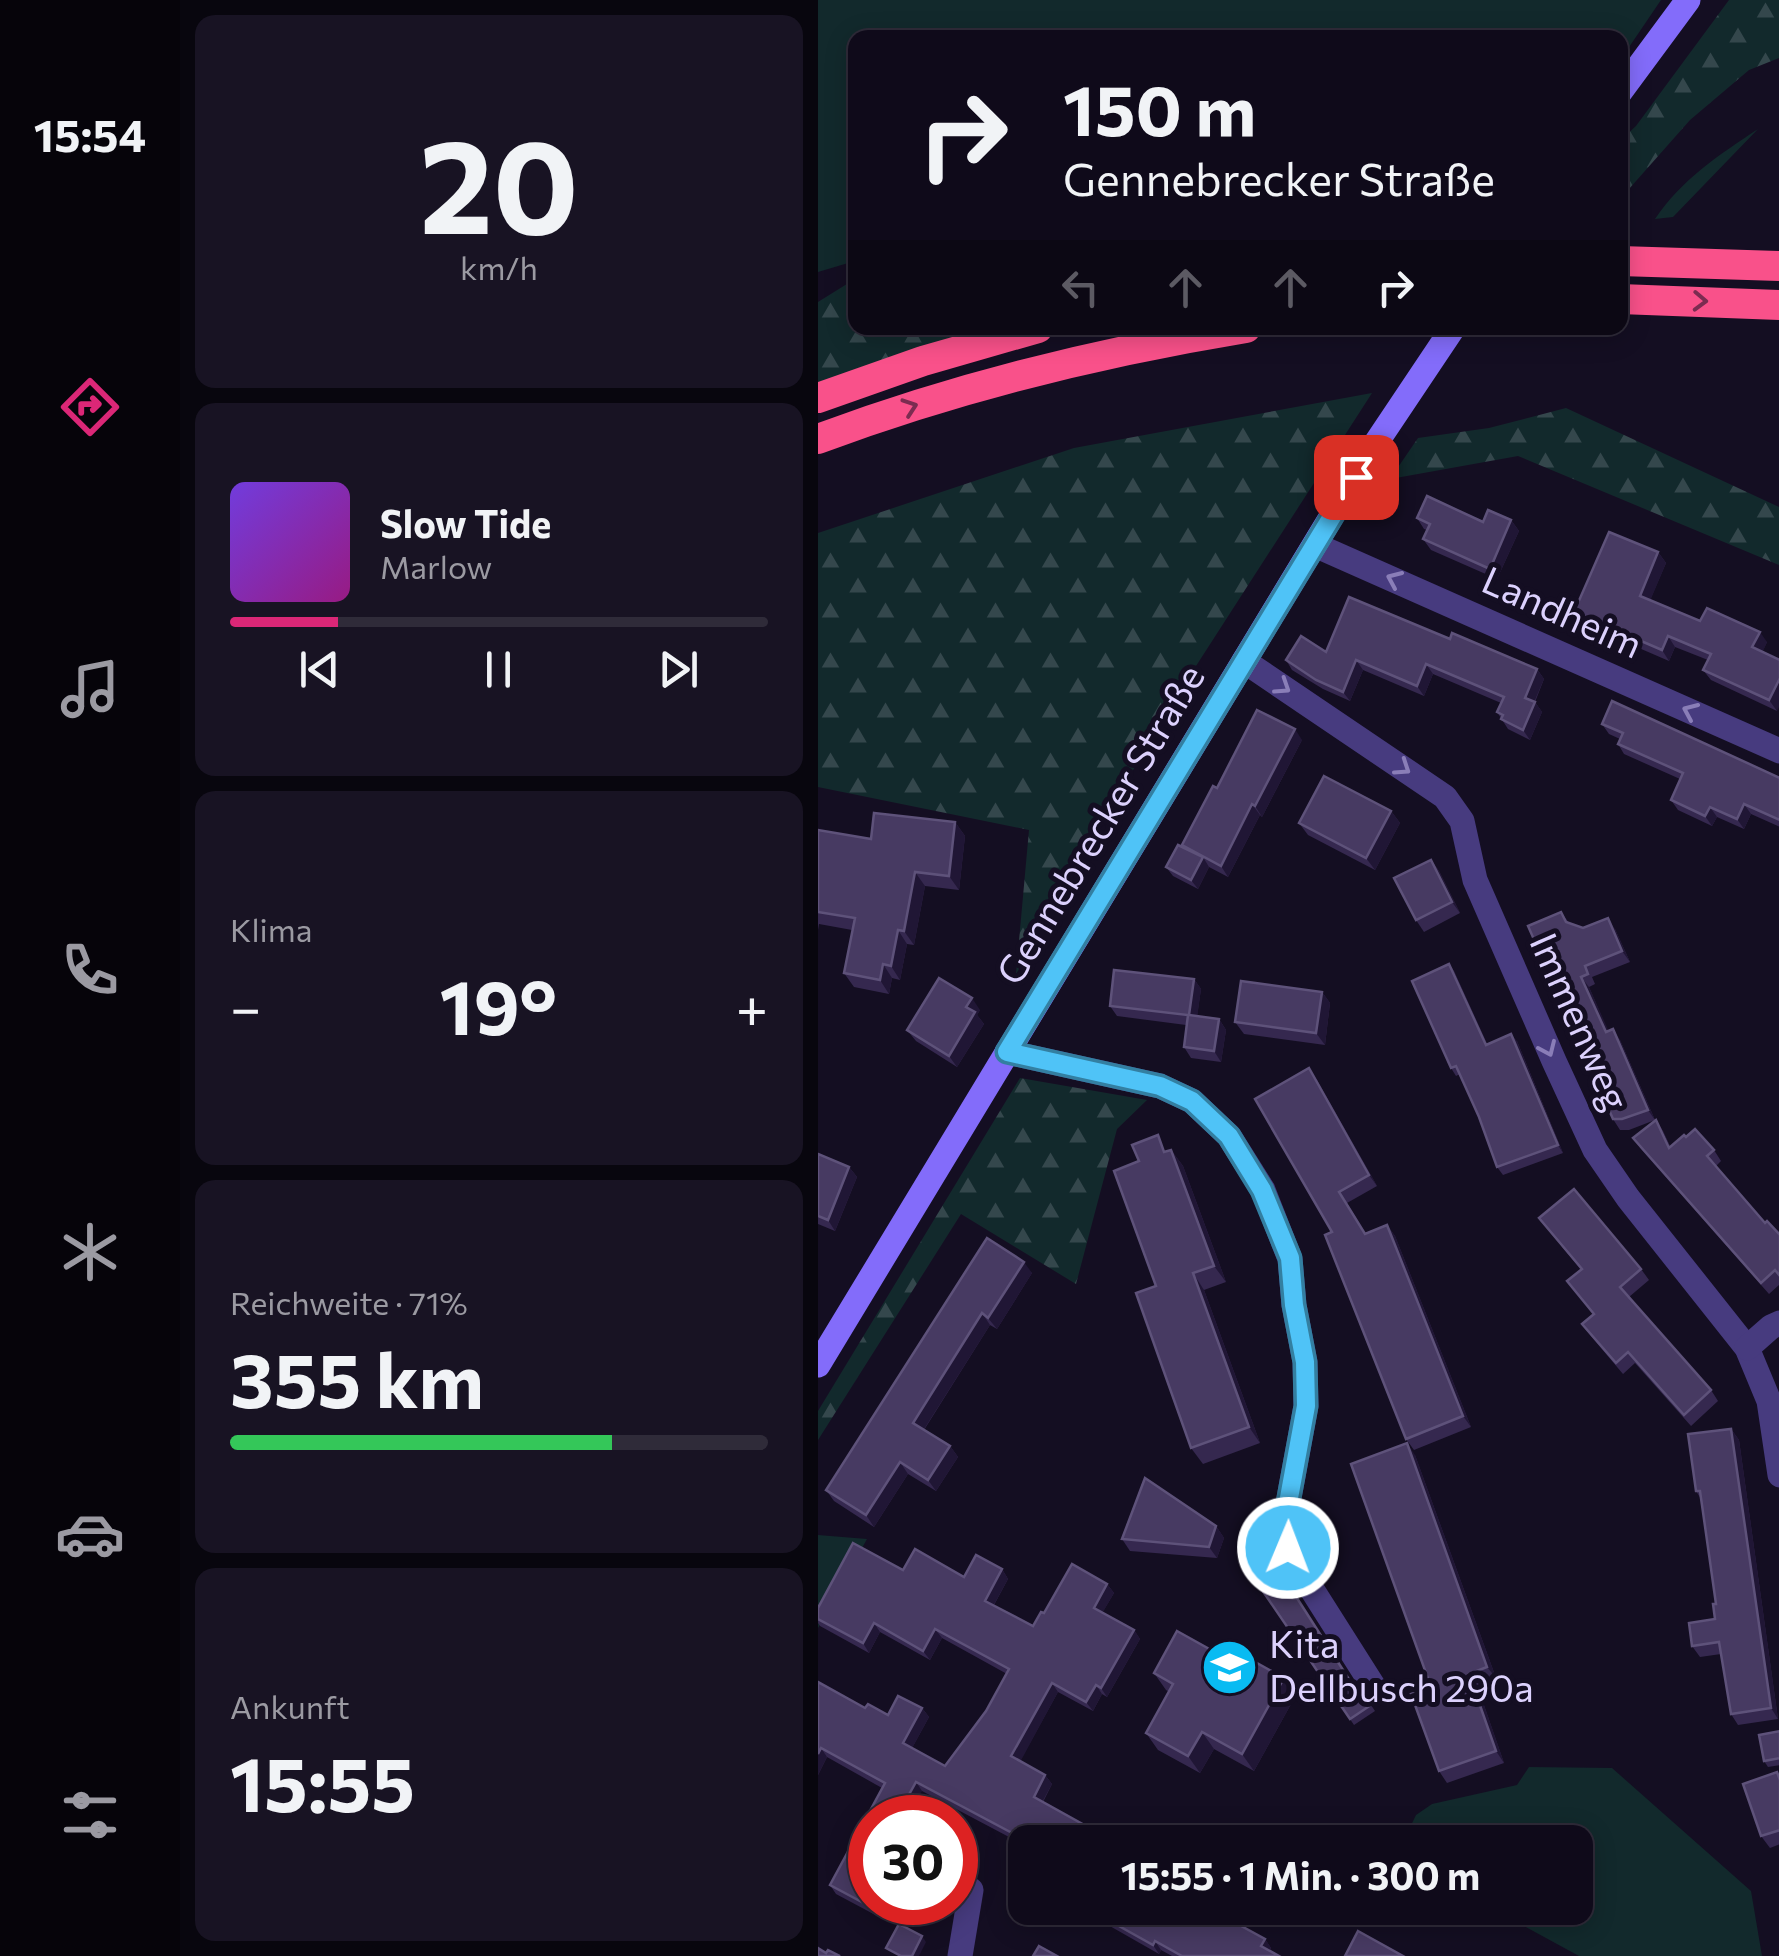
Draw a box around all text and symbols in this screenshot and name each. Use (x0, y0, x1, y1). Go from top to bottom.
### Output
text: 150 m (1063, 65, 1256, 150)
icon: right (898, 70, 1028, 200)
text: 20 (419, 102, 579, 261)
text: 15:54 (34, 106, 146, 161)
text: Gennebrecker Straße (1063, 150, 1495, 205)
text: km/h (460, 247, 538, 287)
icon: left (1053, 260, 1108, 315)
icon: ahead (1158, 260, 1213, 315)
icon: ahead (1263, 260, 1318, 315)
icon: right (1368, 260, 1423, 315)
one-way arrow (1693, 290, 1709, 311)
icon: directions (55, 372, 125, 442)
one-way arrow (901, 399, 918, 419)
pin (1314, 435, 1399, 520)
icon: arrive (1329, 450, 1384, 505)
text: Slow Tide (380, 499, 551, 546)
text: Marlow (380, 546, 492, 586)
street label: Landheim (1476, 555, 1650, 667)
one-way arrow (1386, 571, 1404, 591)
icon: previous (292, 642, 347, 697)
icon: pause (471, 642, 526, 697)
icon: next (651, 642, 706, 697)
icon: music (55, 654, 125, 724)
street label: Gennebrecker Straße (985, 655, 1213, 992)
one-way arrow (1273, 675, 1291, 694)
one-way arrow (1682, 703, 1700, 723)
one-way arrow (1392, 756, 1410, 775)
text: Klima (230, 909, 312, 949)
street label: Immenweg (1521, 925, 1641, 1117)
icon: phone (55, 935, 125, 1005)
text: 19° (440, 959, 557, 1050)
text: − (230, 972, 261, 1039)
text: + (736, 972, 768, 1039)
one-way arrow (1536, 1039, 1556, 1057)
icon: climate (55, 1217, 125, 1287)
text: Reichweite · 71% (230, 1282, 468, 1322)
text: 355 km (230, 1332, 484, 1423)
position arrow (1236, 1496, 1340, 1600)
icon: car (55, 1499, 125, 1569)
place label: Kita Dellbusch 290a (1269, 1619, 1534, 1710)
school or university icon: Kita Dellbusch 290a (1200, 1637, 1260, 1697)
text: Ankunft (230, 1686, 350, 1726)
text: 15:55 (230, 1736, 415, 1827)
icon: filters (55, 1780, 125, 1850)
speed limit sign: 30 (848, 1795, 978, 1925)
text: 15:55 · 1 Min. · 300 m (1121, 1851, 1480, 1898)

